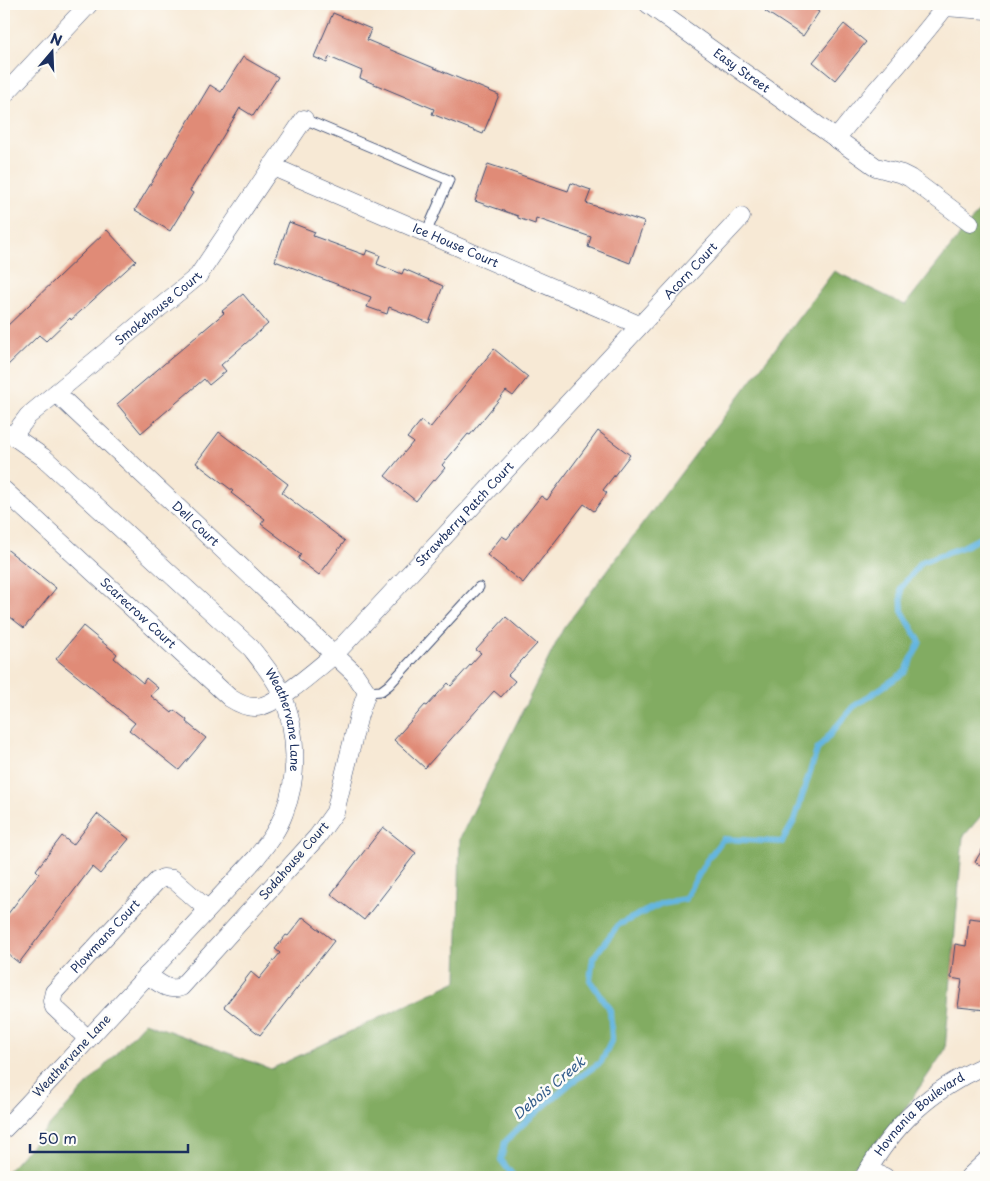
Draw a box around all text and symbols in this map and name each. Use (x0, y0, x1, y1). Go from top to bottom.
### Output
north arrow (28, 28, 78, 78)
text: N (48, 28, 65, 51)
street label: Easy Street (710, 44, 774, 97)
street label: Ice House Court (410, 218, 502, 271)
street label: Acorn Court (659, 238, 721, 303)
street label: Smokehouse Court (110, 268, 206, 349)
street label: Strawberry Patch Court (411, 457, 517, 570)
street label: Dell Court (168, 496, 224, 550)
street label: Scarecrow Court (97, 573, 181, 652)
street label: Weathervane Lane (261, 664, 304, 773)
street label: Sodahouse Court (254, 817, 332, 903)
street label: Plowmans Court (66, 895, 144, 977)
street label: Weathervane Lane (28, 1010, 115, 1101)
water label: Debois Creek (508, 1050, 591, 1124)
street label: Hovnania Boulevard (870, 1067, 968, 1159)
scale bar (30, 1121, 188, 1153)
text: 50 m (38, 1126, 77, 1149)

